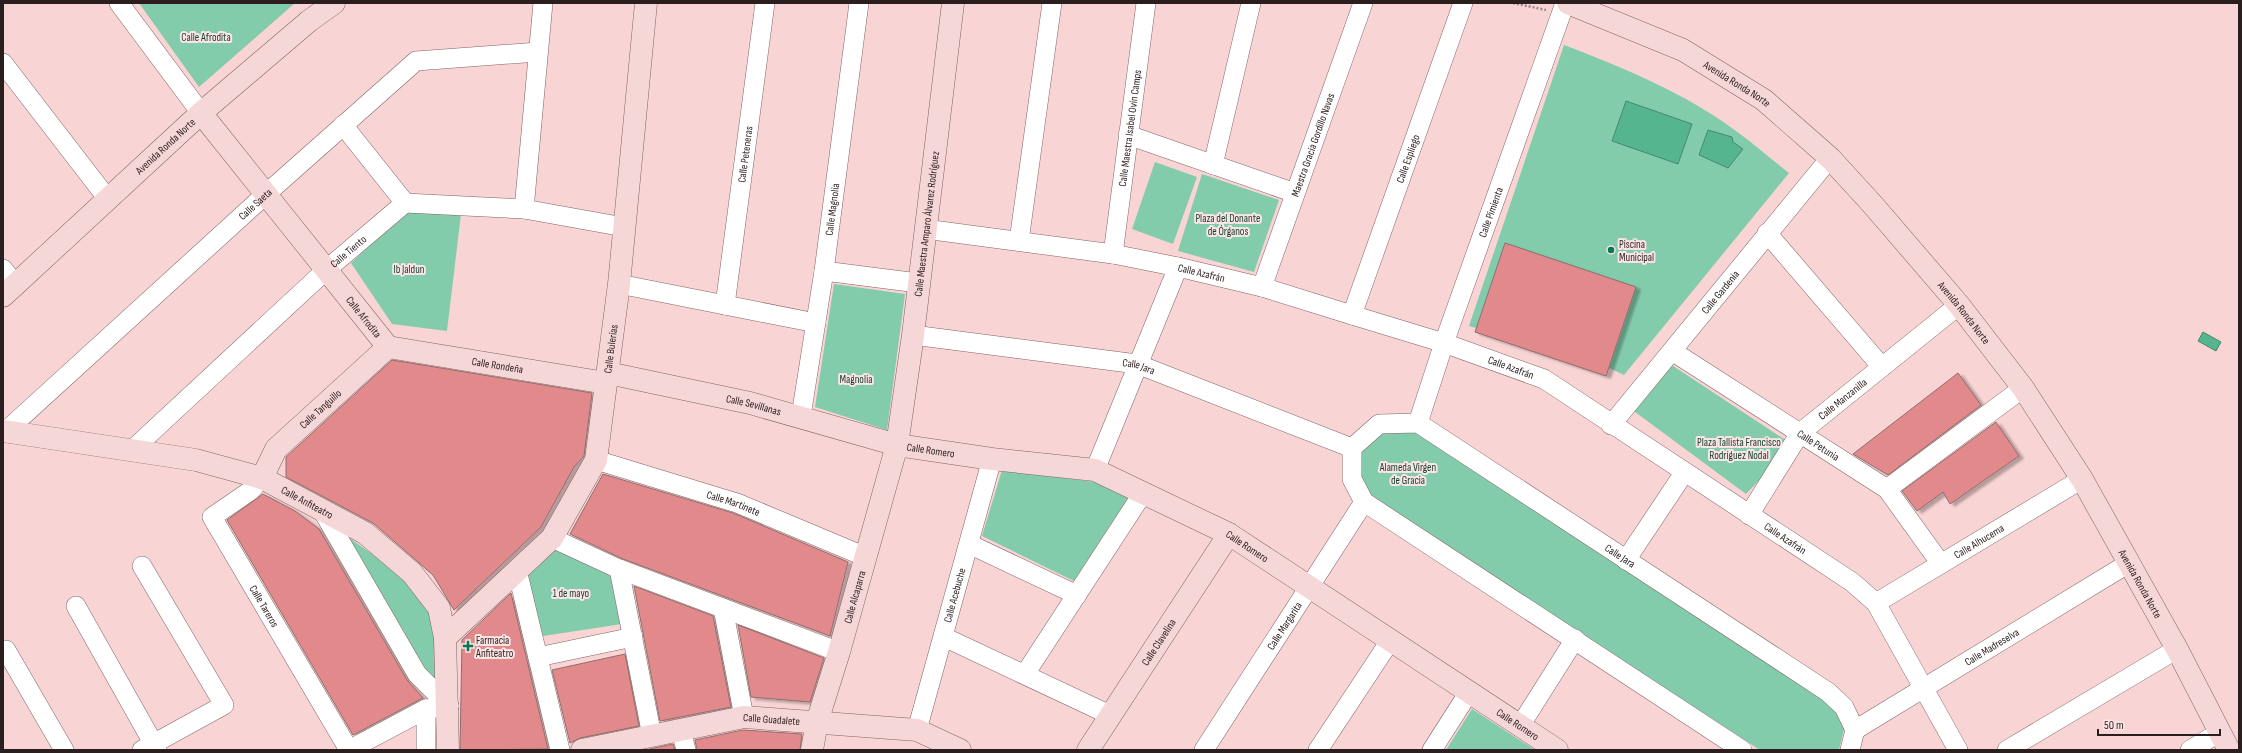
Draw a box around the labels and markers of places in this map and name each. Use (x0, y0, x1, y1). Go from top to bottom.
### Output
place label: Piscina Municipal (1619, 238, 1654, 264)
marker: Piscina Municipal (1606, 245, 1616, 255)
place label: Farmacia Anfiteatro (475, 634, 514, 660)
marker: Farmacia Anfiteatro (463, 641, 473, 651)

